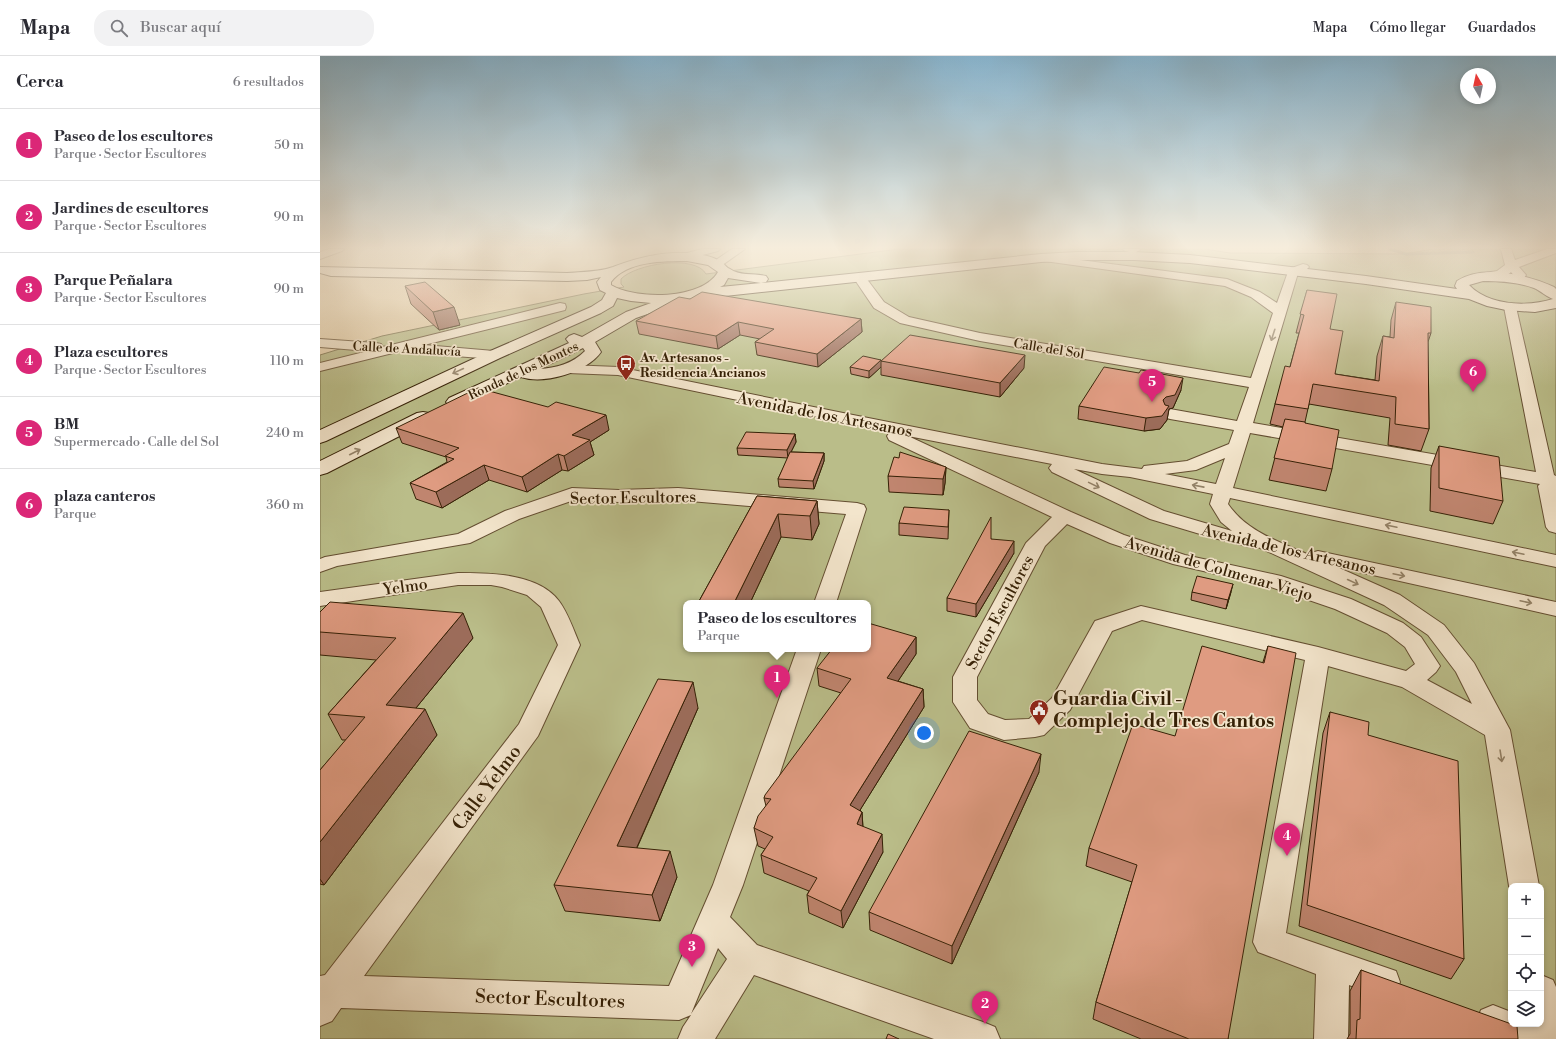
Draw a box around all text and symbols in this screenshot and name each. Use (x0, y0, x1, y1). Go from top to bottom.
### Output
search box (94, 10, 374, 46)
text: Mapa (20, 16, 70, 40)
icon: search (108, 17, 130, 39)
text: Buscar aquí (140, 18, 221, 37)
text: Mapa (1313, 19, 1347, 37)
text: Cómo llegar (1369, 19, 1446, 37)
text: Guardados (1468, 19, 1536, 37)
north arrow (1460, 68, 1496, 104)
text: Cerca (16, 71, 64, 93)
text: 6 resultados (233, 74, 304, 90)
text: Paseo de los escultores (54, 127, 213, 146)
text: 1 (26, 137, 32, 153)
text: 50 m (274, 137, 304, 153)
text: Parque · Sector Escultores (54, 146, 207, 162)
text: Jardines de escultores (54, 199, 208, 218)
text: 2 (25, 209, 33, 225)
text: 90 m (273, 209, 304, 225)
text: Parque · Sector Escultores (54, 218, 207, 234)
text: Parque Peñalara (54, 271, 173, 290)
text: 3 (25, 281, 33, 297)
text: 90 m (273, 281, 304, 297)
text: Parque · Sector Escultores (54, 290, 207, 306)
one-way arrow (1269, 328, 1276, 341)
street label: Calle del Sol (1012, 335, 1086, 363)
street label: Calle de Andalucía (352, 338, 462, 360)
street label: Ronda de los Montes (466, 338, 581, 404)
text: Plaza escultores (54, 343, 168, 362)
place label: Av. Artesanos - Residencia Ancianos (639, 350, 766, 381)
text: 4 (25, 353, 33, 369)
text: 110 m (270, 353, 304, 369)
bus stop icon: Av. Artesanos - Residencia Ancianos (615, 353, 637, 381)
pin: 6 (1460, 359, 1486, 392)
text: Parque · Sector Escultores (54, 362, 207, 378)
one-way arrow (453, 368, 465, 375)
pin: 5 (1139, 369, 1165, 402)
street label: Avenida de los Artesanos (734, 388, 914, 442)
text: BM (54, 415, 79, 434)
text: 5 (25, 425, 33, 441)
text: 240 m (266, 425, 304, 441)
text: Supermercado · Calle del Sol (54, 434, 219, 450)
one-way arrow (349, 447, 361, 455)
one-way arrow (1087, 482, 1099, 489)
one-way arrow (1192, 482, 1205, 490)
text: plaza canteros (54, 487, 155, 506)
street label: Sector Escultores (570, 487, 696, 509)
text: 6 (25, 497, 33, 513)
text: 360 m (266, 497, 304, 513)
text: Parque (54, 506, 96, 522)
street label: Avenida de los Artesanos (1199, 520, 1378, 580)
one-way arrow (1384, 522, 1397, 530)
street label: Avenida de Colmenar Viejo (1121, 532, 1315, 605)
one-way arrow (1512, 548, 1525, 556)
street label: Sector Escultores (961, 552, 1038, 673)
one-way arrow (1392, 571, 1405, 579)
street label: Yelmo (380, 574, 429, 600)
one-way arrow (1346, 579, 1358, 586)
one-way arrow (1520, 599, 1533, 607)
popup (683, 600, 871, 652)
text: Paseo de los escultores (698, 609, 856, 628)
text: Parque (698, 628, 740, 644)
pin: 1 (764, 665, 790, 698)
place label: Guardia Civil - Complejo de Tres Cantos (1053, 687, 1274, 733)
public building icon: Guardia Civil - Complejo de Tres Cantos (1028, 698, 1050, 726)
your location (914, 723, 934, 743)
street label: Calle Yelmo (447, 740, 527, 835)
one-way arrow (1497, 749, 1505, 762)
pin: 4 (1274, 823, 1300, 856)
map controls (1508, 883, 1544, 1027)
button: + (1508, 883, 1544, 919)
button: − (1508, 919, 1544, 955)
pin: 3 (679, 934, 705, 967)
button: locate (1508, 955, 1544, 991)
street label: Sector Escultores (475, 984, 625, 1014)
pin: 2 (972, 991, 998, 1024)
button: layers (1508, 991, 1544, 1027)

